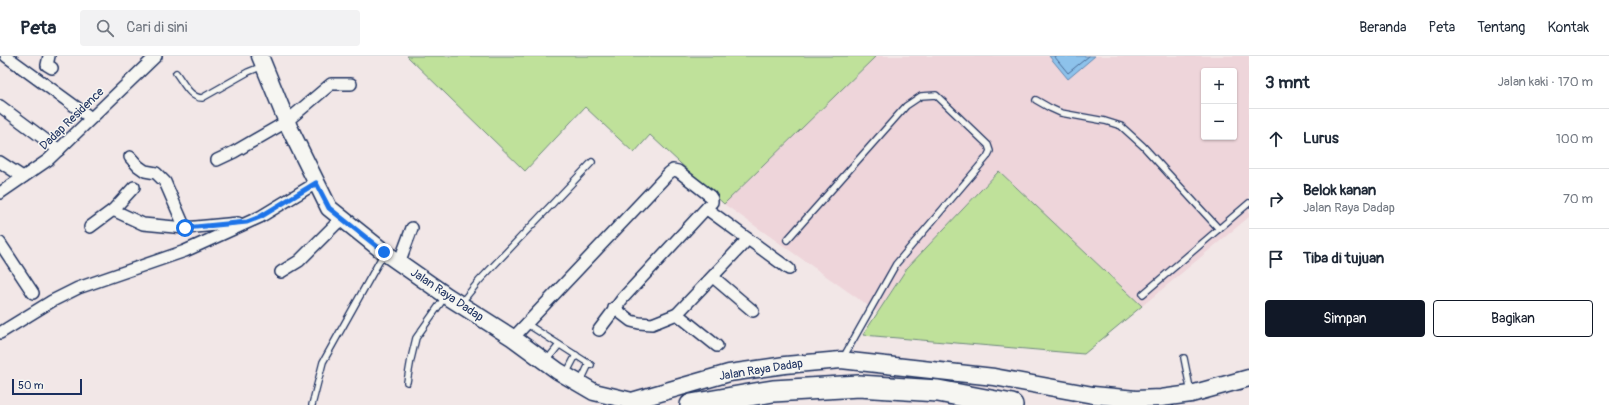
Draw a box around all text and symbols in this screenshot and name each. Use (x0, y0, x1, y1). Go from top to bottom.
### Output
search box (80, 10, 360, 46)
text: Peta (20, 16, 56, 40)
icon: search (94, 17, 116, 39)
text: Cari di sini (126, 18, 188, 37)
text: Beranda (1359, 19, 1407, 36)
text: Peta (1429, 19, 1455, 36)
text: Tentang (1477, 19, 1525, 36)
text: Kontak (1547, 19, 1589, 36)
map controls (1201, 68, 1237, 140)
button: + (1201, 68, 1237, 104)
text: 3 mnt (1265, 72, 1310, 93)
text: Jalan kaki · 170 m (1498, 74, 1593, 90)
street label: Dadap Residence (37, 84, 107, 153)
button: − (1201, 104, 1237, 140)
icon: ahead (1265, 128, 1287, 150)
text: Lurus (1303, 129, 1339, 148)
text: 100 m (1556, 131, 1593, 147)
text: Belok kanan (1303, 181, 1376, 200)
icon: right (1265, 188, 1287, 210)
text: 70 m (1563, 191, 1593, 207)
text: Jalan Raya Dadap (1303, 200, 1395, 216)
route start (176, 219, 194, 237)
route end (375, 243, 393, 261)
icon: arrive (1265, 248, 1287, 270)
text: Tiba di tujuan (1303, 249, 1384, 268)
street label: Jalan Raya Dadap (408, 265, 487, 325)
button: Simpan (1265, 300, 1425, 337)
button: Bagikan (1433, 300, 1593, 337)
street label: Jalan Raya Dadap (718, 356, 804, 384)
scale bar (12, 377, 82, 396)
text: 50 m (18, 379, 44, 392)

